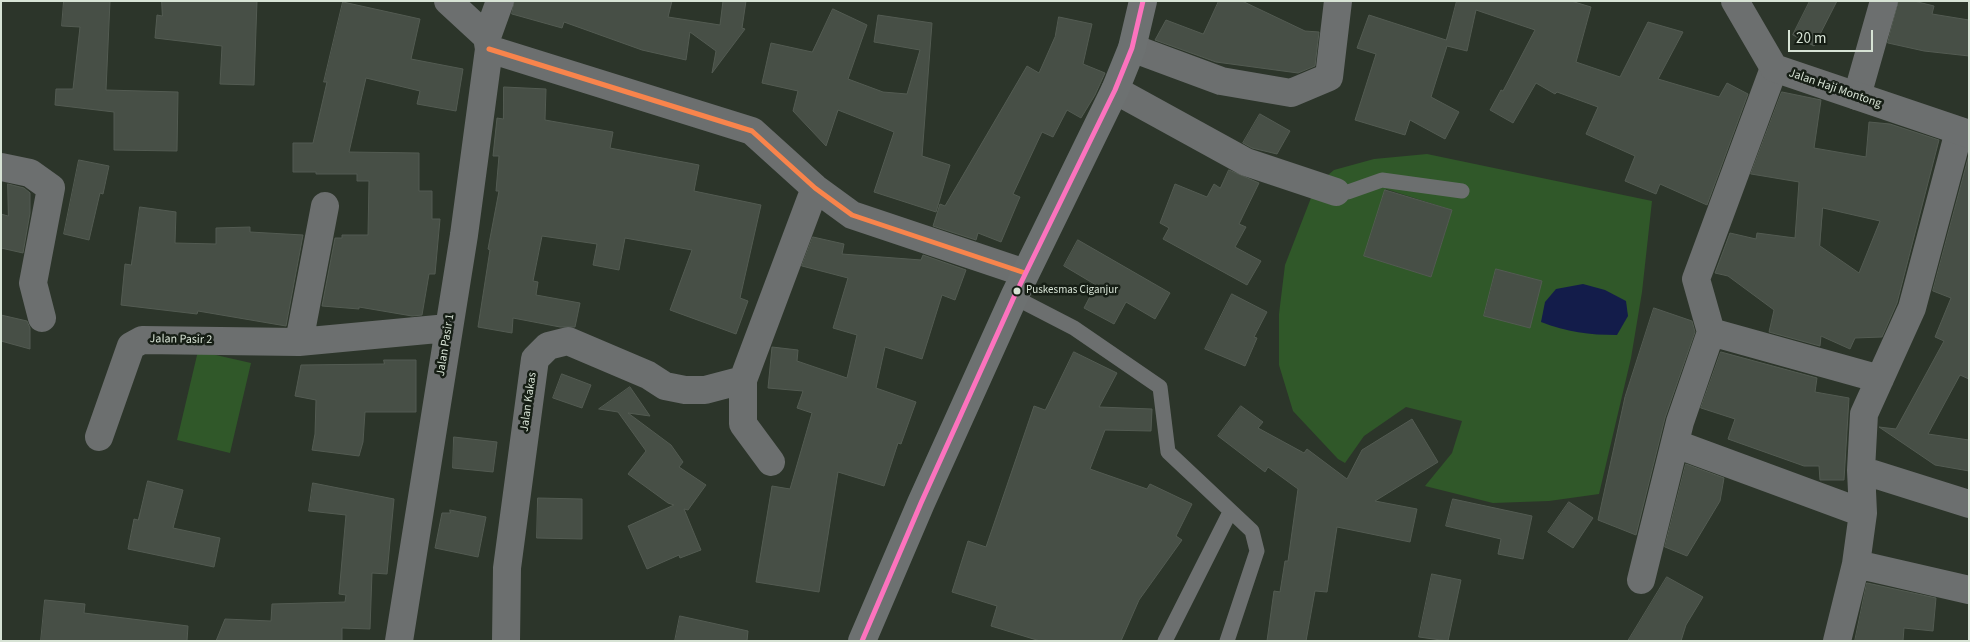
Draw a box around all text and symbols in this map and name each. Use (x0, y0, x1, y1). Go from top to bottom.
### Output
scale bar (1790, 20, 1875, 52)
text: 20 m (1796, 28, 1826, 49)
street label: Jalan Haji Montong (1787, 66, 1883, 112)
place label: Puskesmas Ciganjur (1026, 284, 1118, 298)
marker: Puskesmas Ciganjur (1012, 286, 1022, 296)
street label: Jalan Pasir 1 (434, 313, 458, 377)
street label: Jalan Pasir 2 (150, 332, 212, 348)
street label: Jalan Kakas (518, 371, 540, 433)

